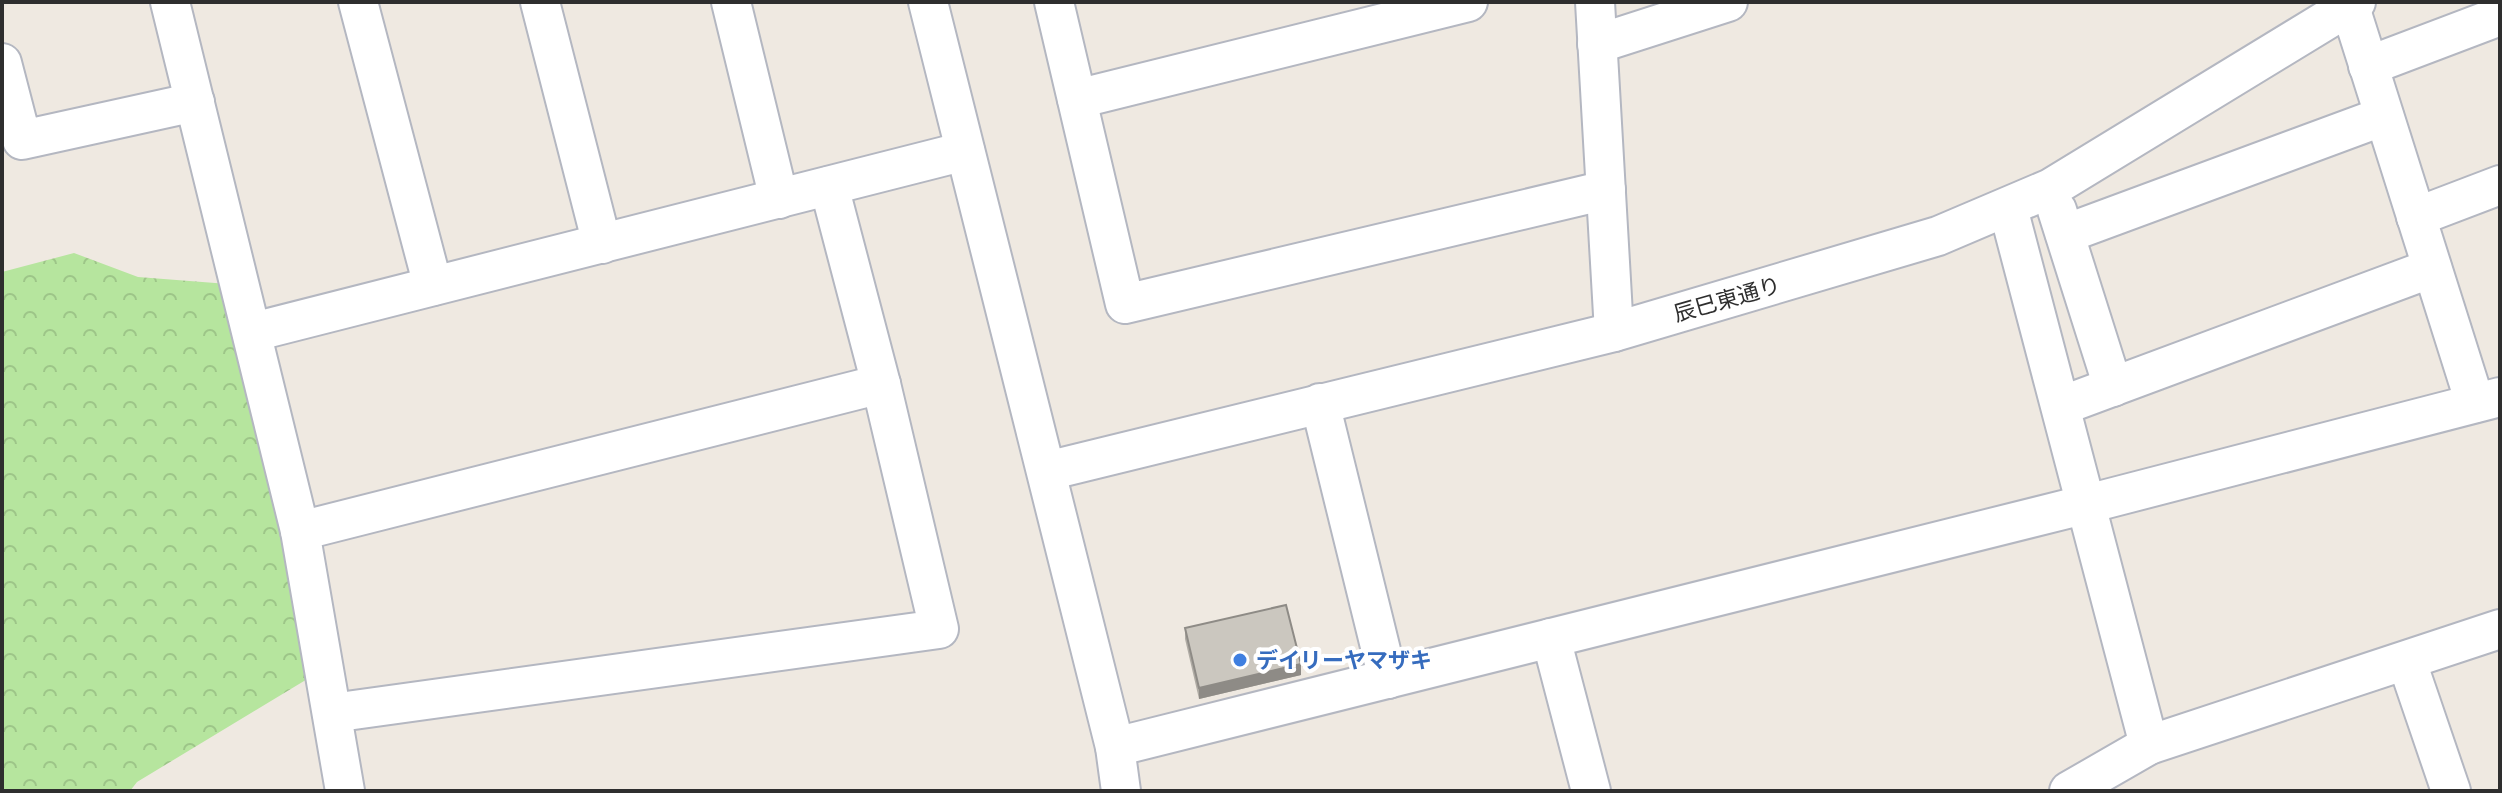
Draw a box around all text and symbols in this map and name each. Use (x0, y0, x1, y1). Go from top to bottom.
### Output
street label: 辰巳東通り (1670, 270, 1783, 326)
place label: デイリーヤマザキ (1256, 646, 1432, 672)
marker: デイリーヤマザキ (1231, 651, 1249, 669)

